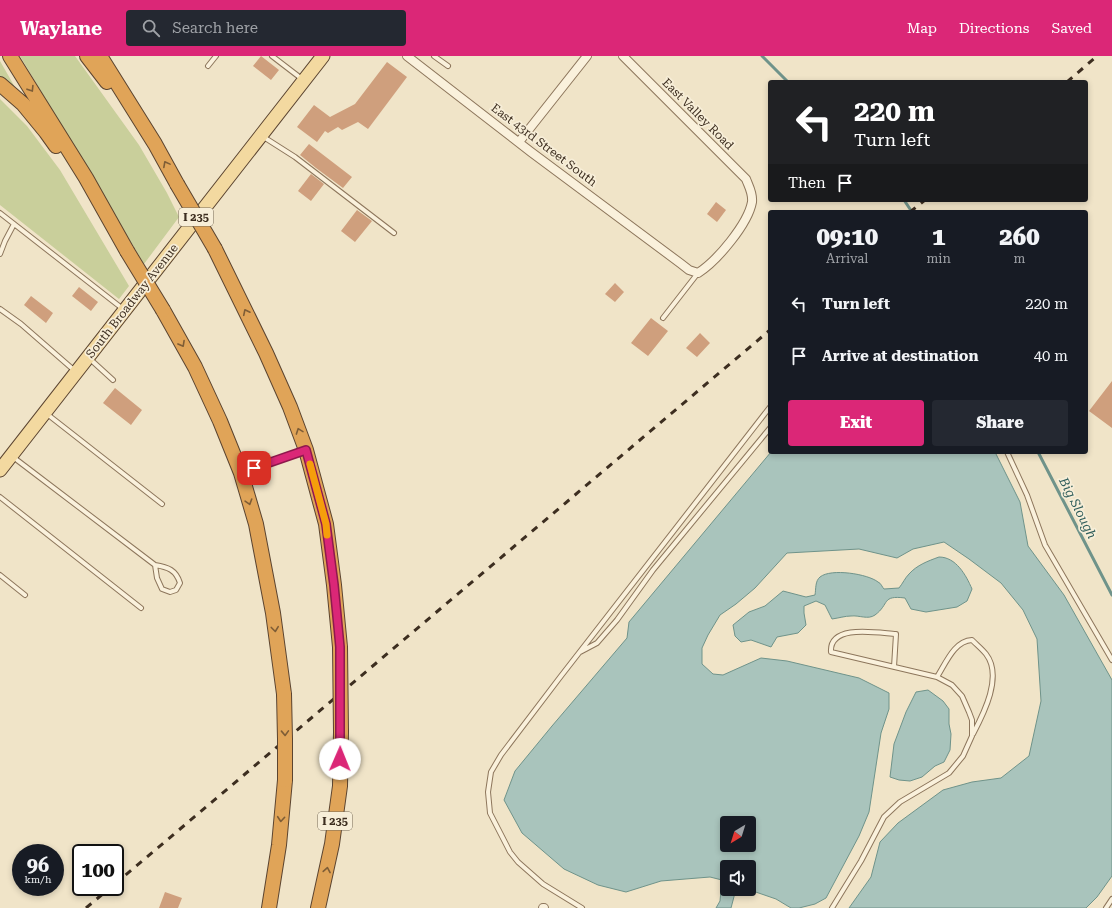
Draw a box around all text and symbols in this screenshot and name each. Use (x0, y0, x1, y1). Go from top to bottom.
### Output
search box (126, 10, 406, 46)
text: Waylane (20, 17, 102, 40)
icon: search (140, 17, 162, 39)
text: Search here (172, 19, 258, 37)
text: Map (907, 20, 937, 36)
text: Directions (959, 20, 1029, 36)
text: Saved (1051, 20, 1092, 36)
street label: East Valley Road (659, 75, 737, 153)
one-way arrow (26, 85, 34, 92)
text: 220 m (854, 95, 935, 128)
icon: left (788, 96, 840, 148)
street label: East 43rd Street South (488, 101, 600, 189)
text: Turn left (854, 129, 930, 150)
one-way arrow (163, 161, 171, 168)
icon: arrive (834, 172, 856, 194)
text: Then (788, 174, 826, 192)
road number: I 235 (179, 208, 213, 226)
text: 09:10 (816, 223, 878, 251)
text: 1 (932, 223, 945, 251)
text: 260 (999, 223, 1040, 251)
street label: South Broadway Avenue (83, 241, 181, 361)
text: Arrival (826, 251, 868, 266)
text: min (926, 251, 951, 266)
text: m (1013, 251, 1025, 266)
icon: left (788, 293, 810, 315)
text: Turn left (822, 295, 890, 313)
text: 220 m (1025, 295, 1068, 313)
one-way arrow (243, 309, 251, 316)
one-way arrow (177, 340, 184, 347)
icon: arrive (788, 345, 810, 367)
text: Arrive at destination (822, 347, 978, 365)
text: 40 m (1034, 347, 1068, 365)
button: Exit (788, 400, 924, 446)
button: Share (932, 400, 1068, 446)
one-way arrow (295, 427, 303, 434)
pin (237, 451, 271, 485)
icon: arrive (243, 457, 265, 479)
water label: Big Slough (1056, 474, 1100, 541)
one-way arrow (244, 498, 253, 505)
one-way arrow (270, 626, 279, 632)
one-way arrow (281, 730, 289, 736)
position arrow (319, 738, 361, 780)
road number: I 235 (318, 812, 352, 830)
one-way arrow (277, 816, 286, 822)
north arrow (720, 816, 756, 852)
map controls (720, 816, 756, 896)
speed limit sign: 100 (72, 844, 124, 896)
text: 96 (27, 853, 49, 877)
button: sound (720, 860, 756, 896)
one-way arrow (322, 867, 330, 873)
text: km/h (25, 874, 51, 885)

